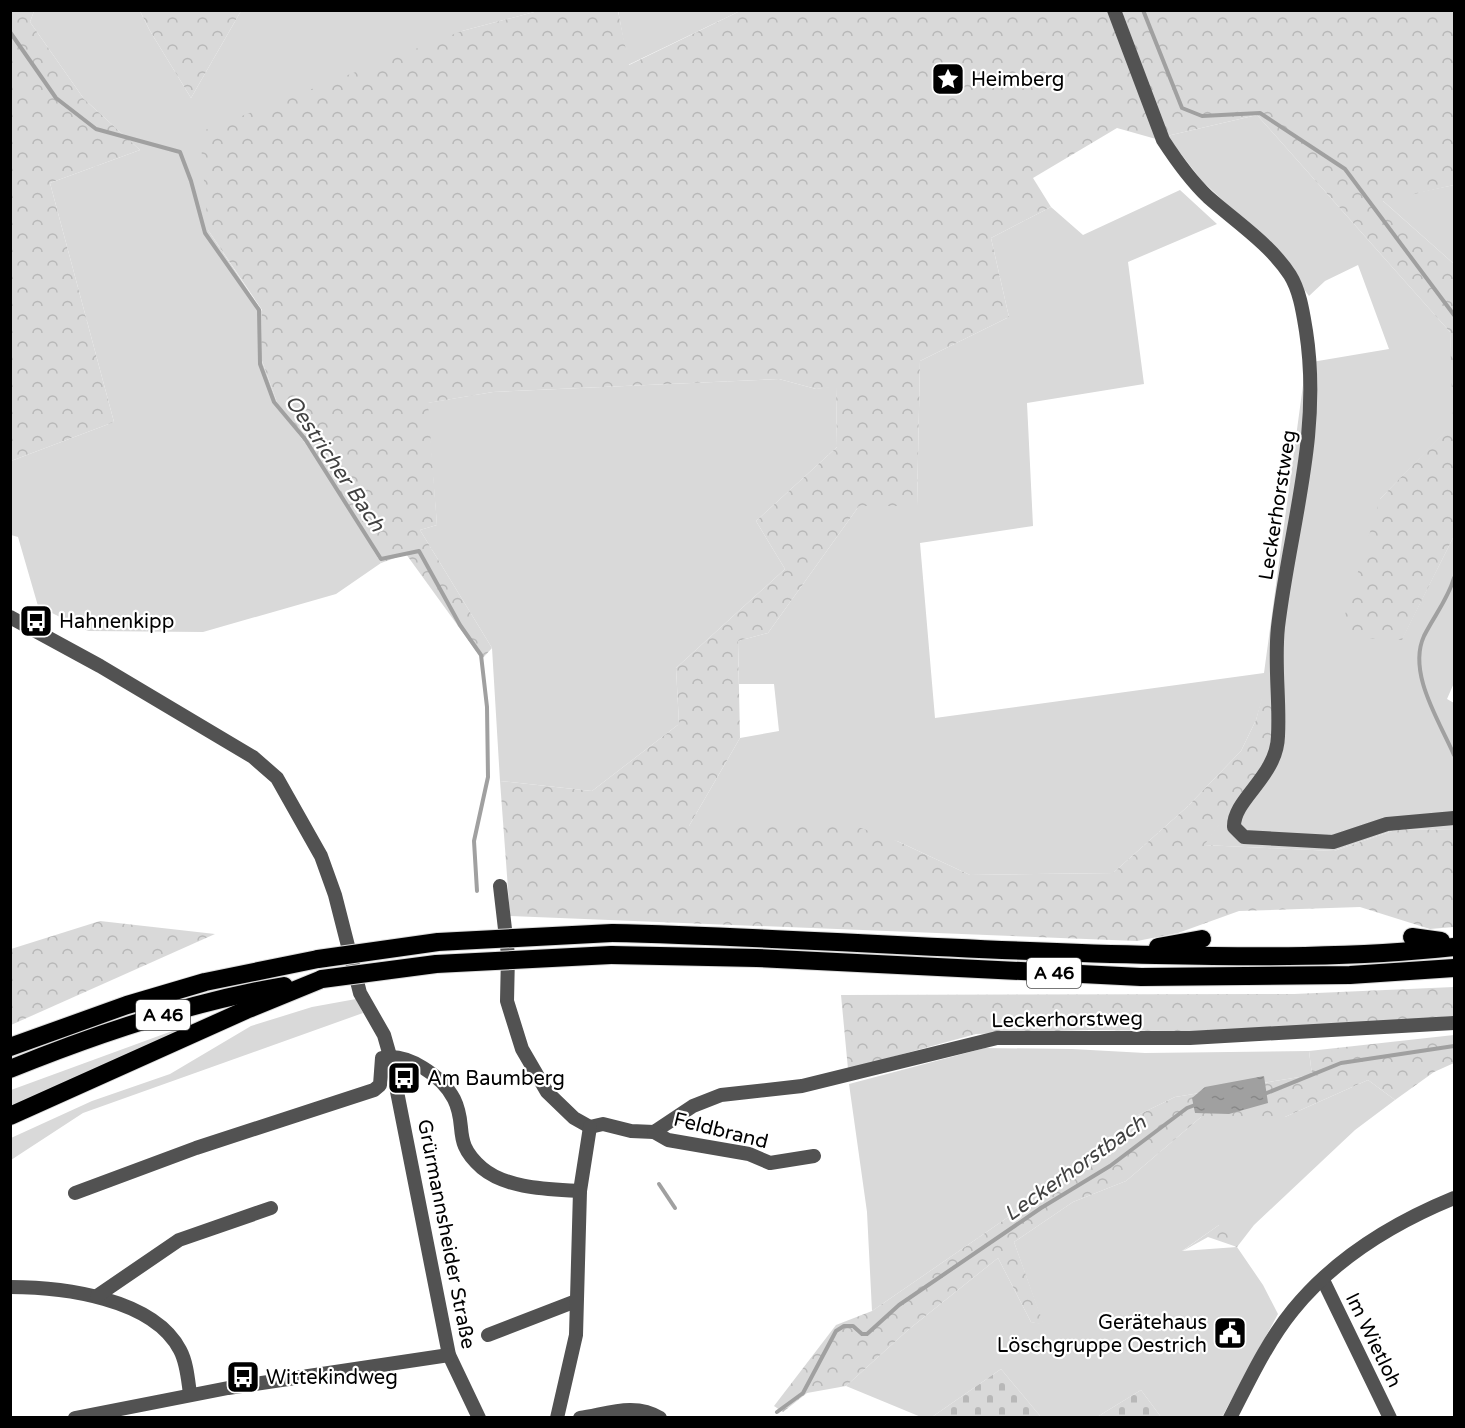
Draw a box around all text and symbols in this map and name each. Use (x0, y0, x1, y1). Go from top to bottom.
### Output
place icon: Heimberg (930, 61, 966, 97)
place label: Heimberg (971, 68, 1064, 92)
water label: Oestricher Bach (280, 390, 390, 537)
street label: Leckerhorstweg (1254, 428, 1302, 582)
bus stop icon: Hahnenkipp (18, 603, 54, 639)
place label: Hahnenkipp (59, 610, 174, 634)
road number: A 46 (1027, 958, 1081, 988)
road number: A 46 (136, 1000, 190, 1030)
street label: Leckerhorstweg (991, 1007, 1143, 1033)
bus stop icon: Am Baumberg (386, 1060, 422, 1096)
place label: Am Baumberg (427, 1067, 565, 1091)
street label: Feldbrand (671, 1108, 771, 1154)
water label: Leckerhorstbach (1000, 1110, 1152, 1227)
street label: Grürmannsheider Straße (412, 1117, 480, 1351)
street label: Im Wietloh (1340, 1289, 1406, 1392)
place label: Gerätehaus Löschgruppe Oestrich (997, 1311, 1207, 1358)
public building icon: Gerätehaus Löschgruppe Oestrich (1212, 1315, 1248, 1351)
bus stop icon: Wittekindweg (225, 1359, 261, 1395)
place label: Wittekindweg (266, 1366, 398, 1390)

